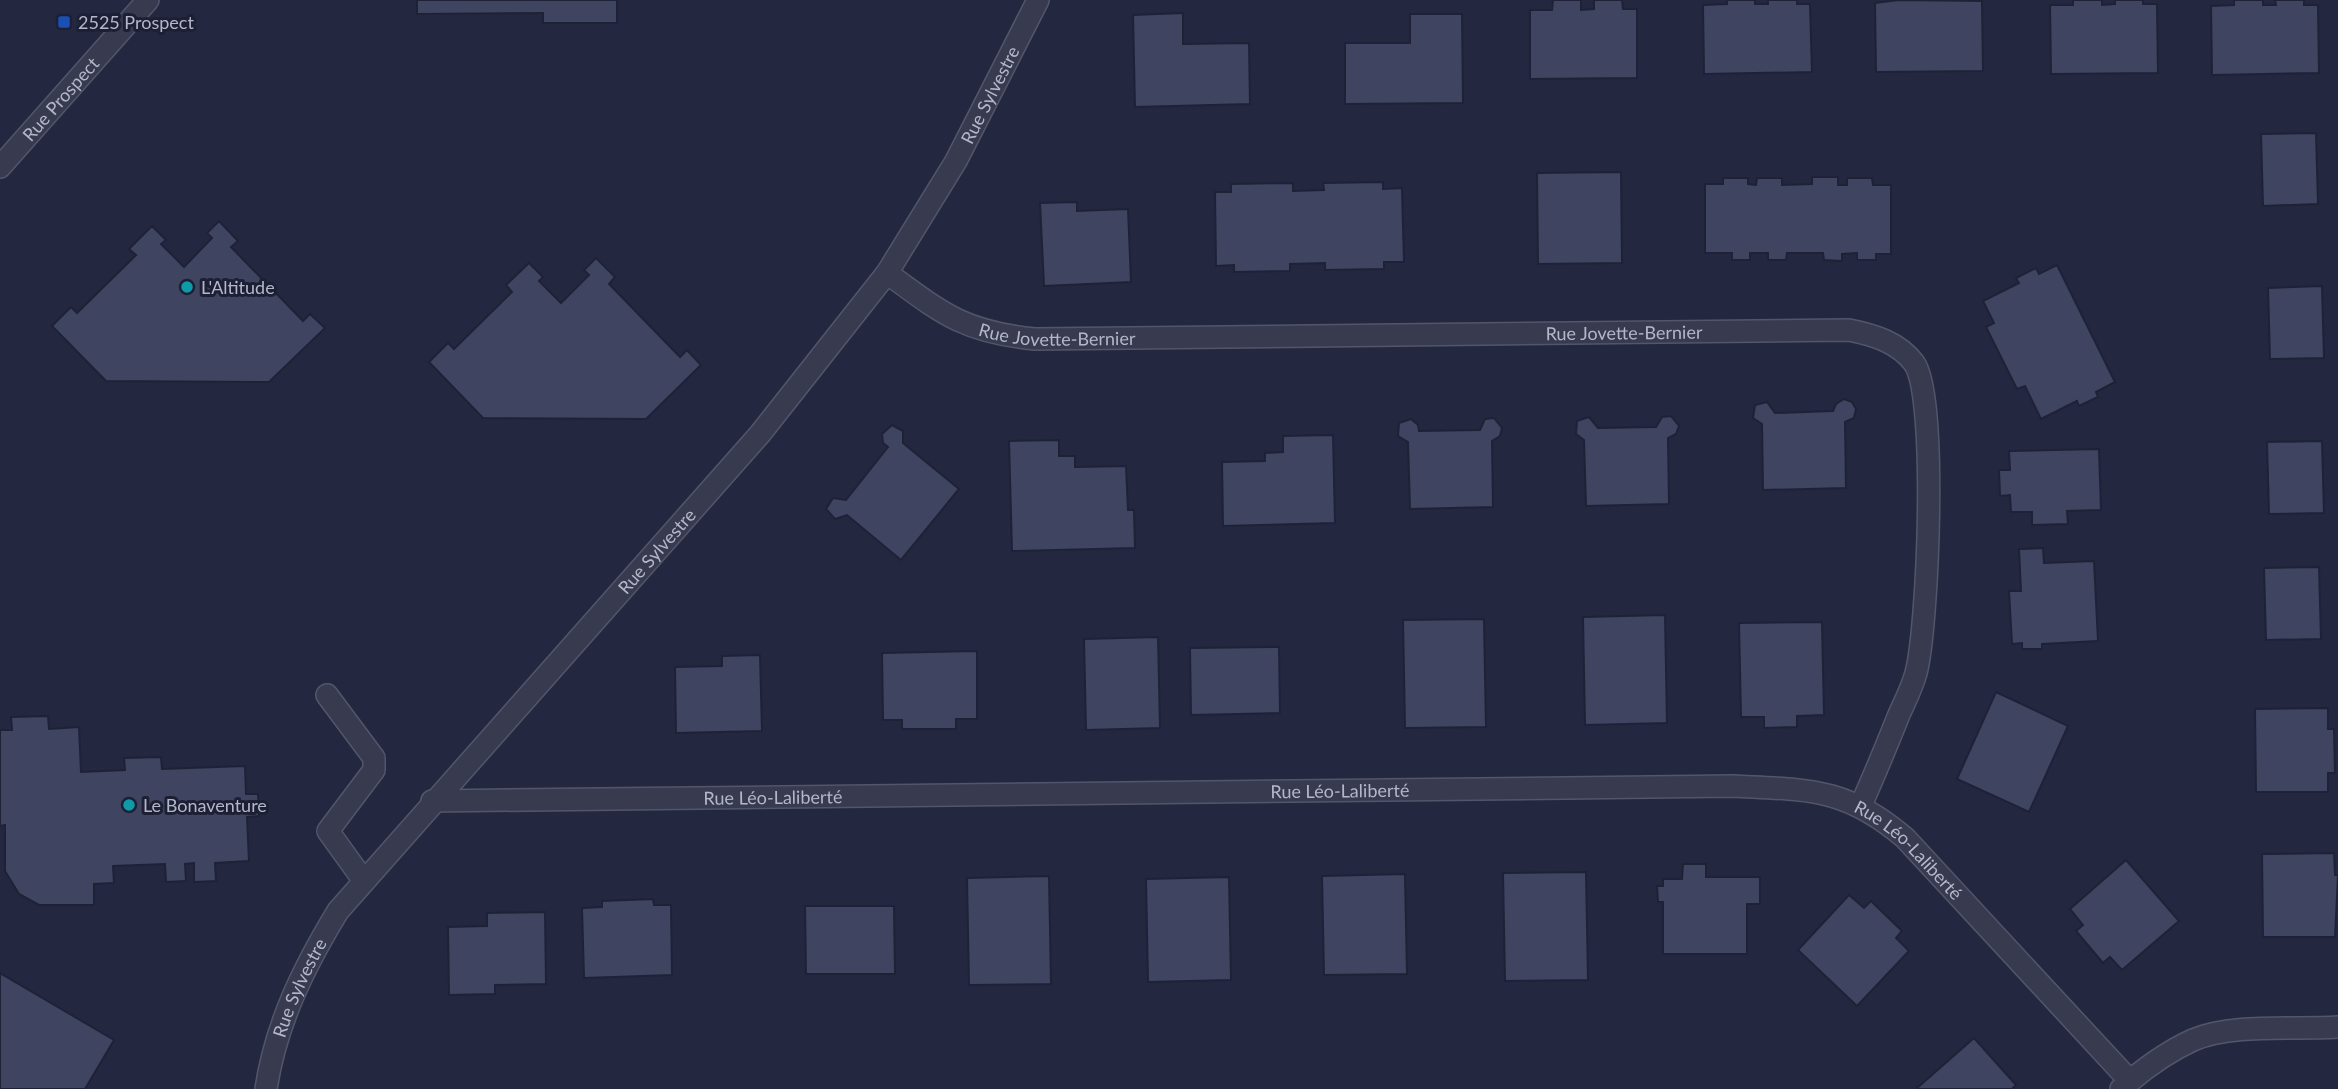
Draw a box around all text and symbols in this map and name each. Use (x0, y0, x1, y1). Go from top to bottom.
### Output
place label: 2525 Prospect (78, 11, 194, 33)
marker: 2525 Prospect (56, 14, 72, 30)
street label: Rue Sylvestre (956, 42, 1024, 147)
street label: Rue Prospect (17, 52, 104, 145)
place label: L'Altitude (201, 276, 275, 298)
marker: L'Altitude (179, 279, 195, 295)
street label: Rue Jovette-Bernier (976, 318, 1136, 350)
street label: Rue Jovette-Bernier (1545, 321, 1703, 344)
street label: Rue Sylvestre (613, 504, 700, 598)
street label: Rue Léo-Laliberté (1270, 779, 1410, 802)
street label: Rue Léo-Laliberté (703, 785, 843, 809)
place label: Le Bonaventure (143, 794, 267, 816)
street label: Rue Léo-Laliberté (1851, 795, 1967, 904)
marker: Le Bonaventure (121, 797, 137, 813)
street label: Rue Sylvestre (268, 934, 331, 1040)

